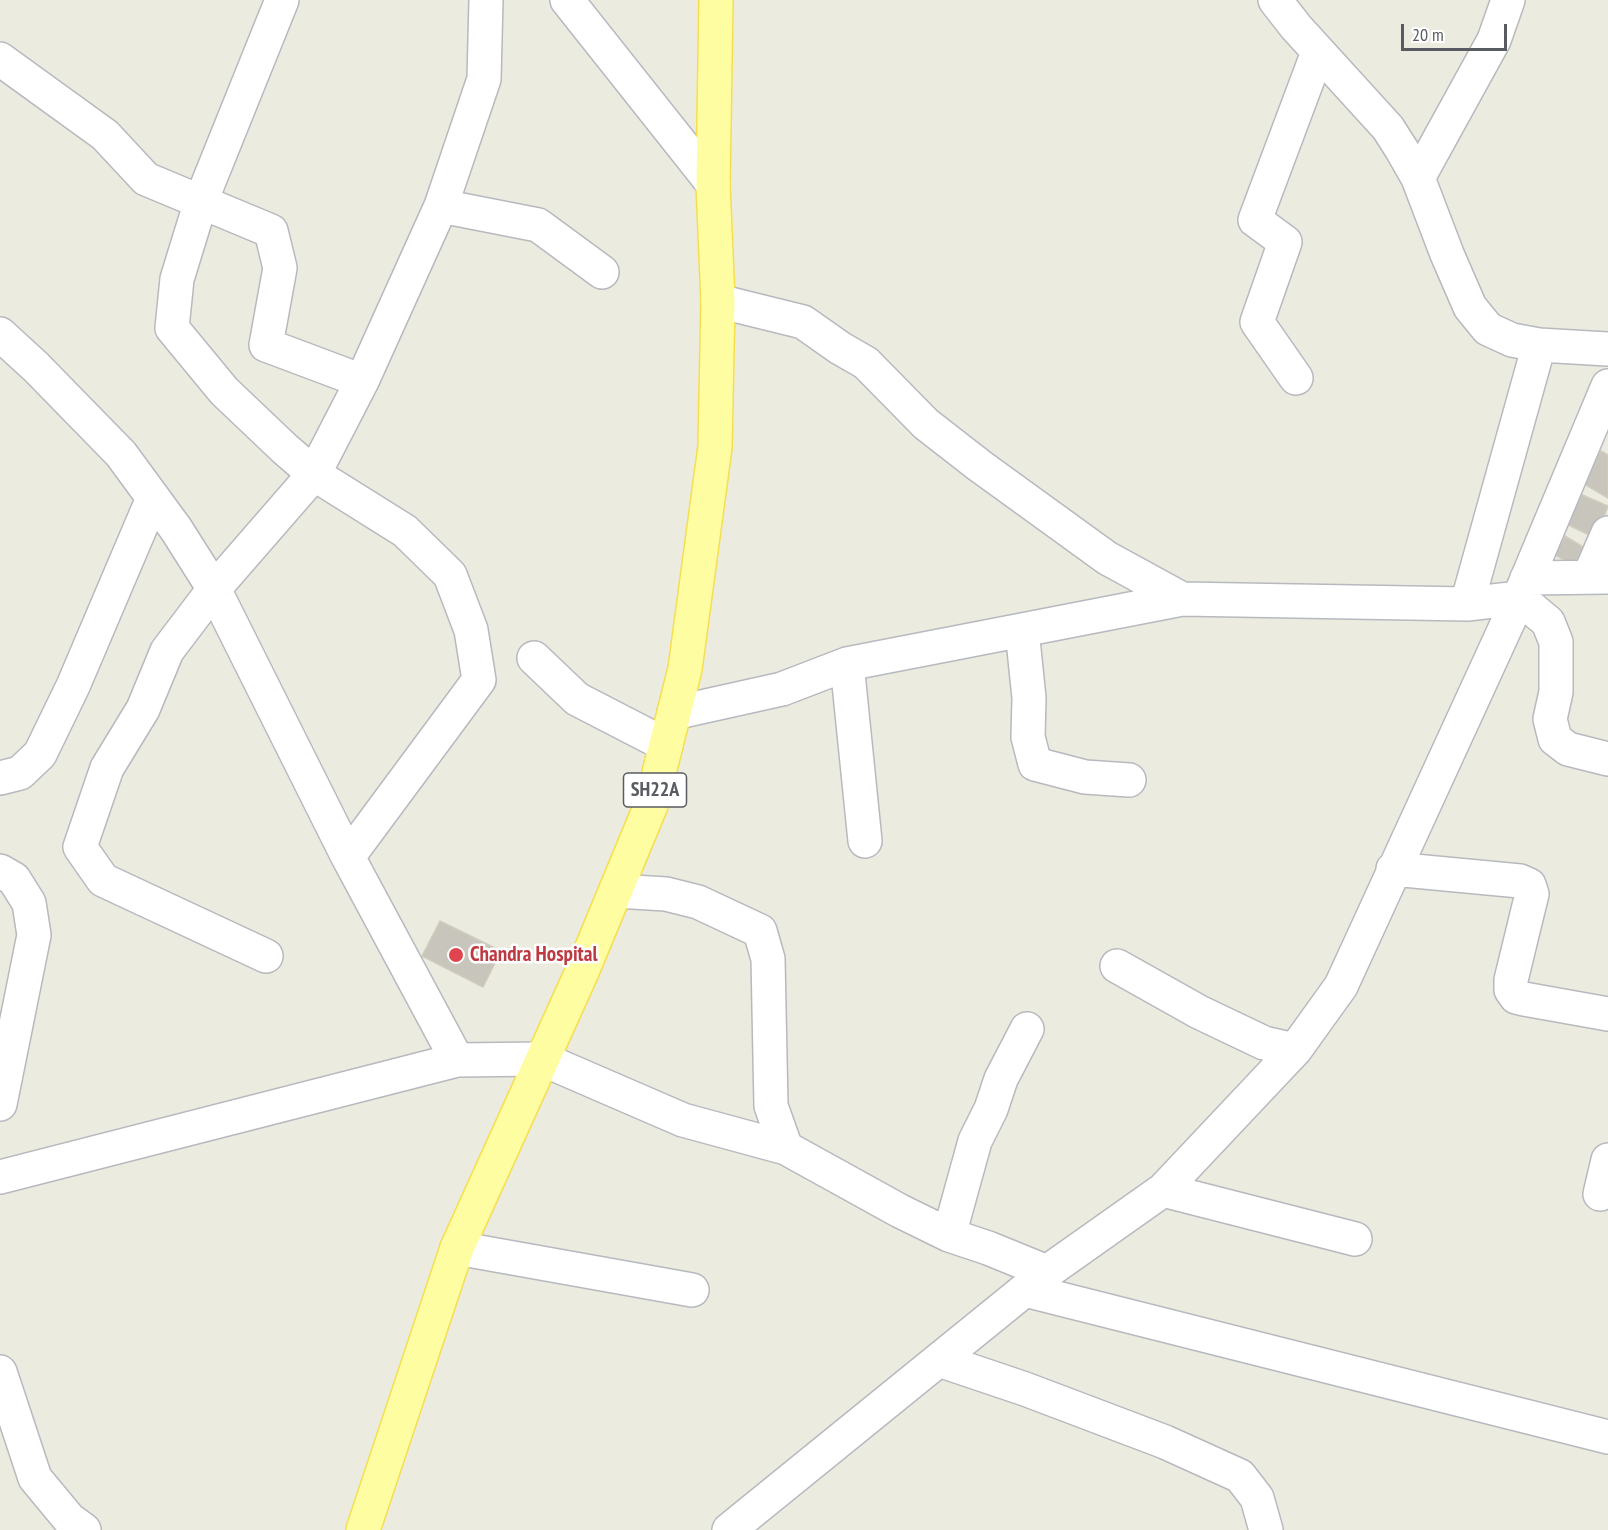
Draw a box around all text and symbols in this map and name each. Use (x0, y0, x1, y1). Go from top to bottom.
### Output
scale bar (1404, 12, 1510, 50)
text: 20 m (1412, 23, 1444, 46)
road number: SH22A (624, 773, 686, 807)
place label: Chandra Hospital (470, 942, 597, 968)
marker: Chandra Hospital (447, 946, 465, 964)

